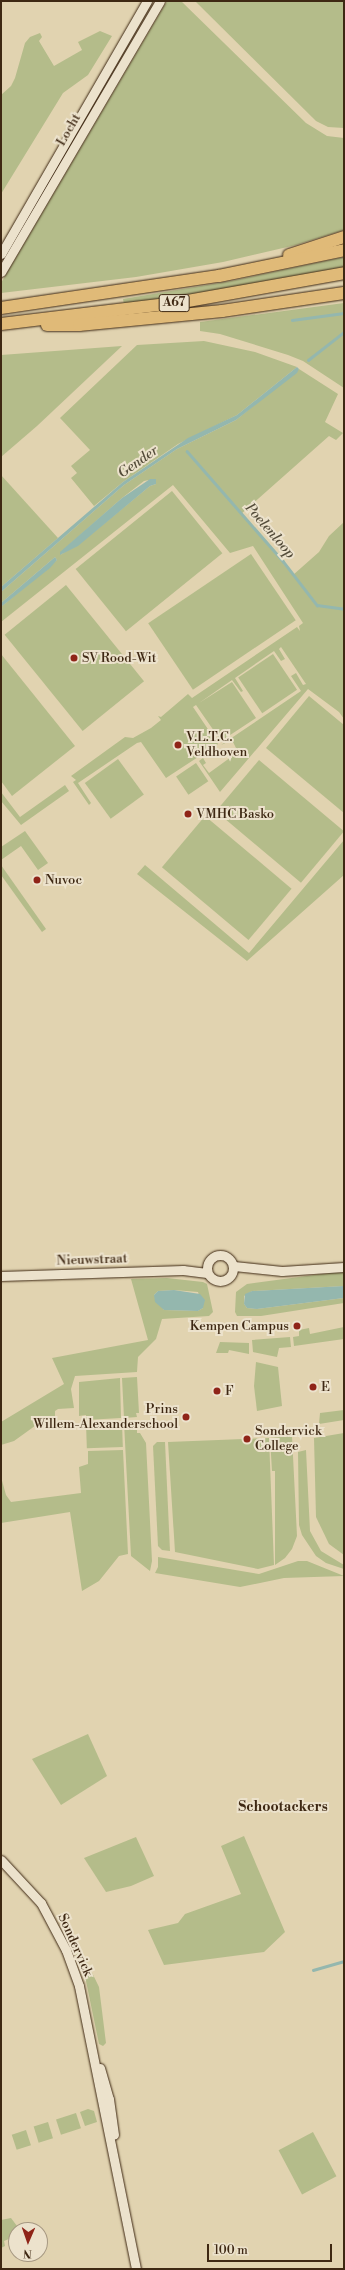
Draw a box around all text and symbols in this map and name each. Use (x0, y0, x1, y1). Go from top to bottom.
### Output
street label: Locht (54, 111, 84, 149)
road number: A67 (158, 293, 190, 313)
water label: Gender (115, 442, 161, 482)
water label: Poelenloop (241, 500, 299, 562)
place label: SV Rood-Wit (82, 650, 156, 666)
marker: SV Rood-Wit (69, 653, 79, 663)
place label: V.L.T.C. Veldhoven (186, 730, 247, 761)
marker: V.L.T.C. Veldhoven (173, 740, 183, 750)
place label: VMHC Basko (196, 806, 274, 822)
marker: VMHC Basko (183, 809, 193, 819)
place label: Nuvoc (45, 872, 82, 888)
marker: Nuvoc (32, 875, 42, 885)
street label: Nieuwstraat (56, 1251, 128, 1269)
place label: Kempen Campus (190, 1318, 289, 1334)
marker: Kempen Campus (292, 1321, 302, 1331)
place label: E (321, 1379, 330, 1395)
marker: E (308, 1382, 318, 1392)
place label: F (225, 1383, 234, 1399)
marker: F (212, 1386, 222, 1396)
place label: Prins Willem-Alexanderschool (33, 1402, 178, 1433)
marker: Prins Willem-Alexanderschool (181, 1412, 191, 1422)
place label: Sondervick College (255, 1424, 322, 1455)
marker: Sondervick College (242, 1434, 252, 1444)
district label: Schootackers (238, 1799, 328, 1815)
street label: Sondervick (54, 1911, 96, 1979)
north arrow (8, 2222, 48, 2262)
scale bar (209, 2236, 334, 2262)
text: 100 m (214, 2243, 248, 2258)
text: N (23, 2246, 32, 2260)

